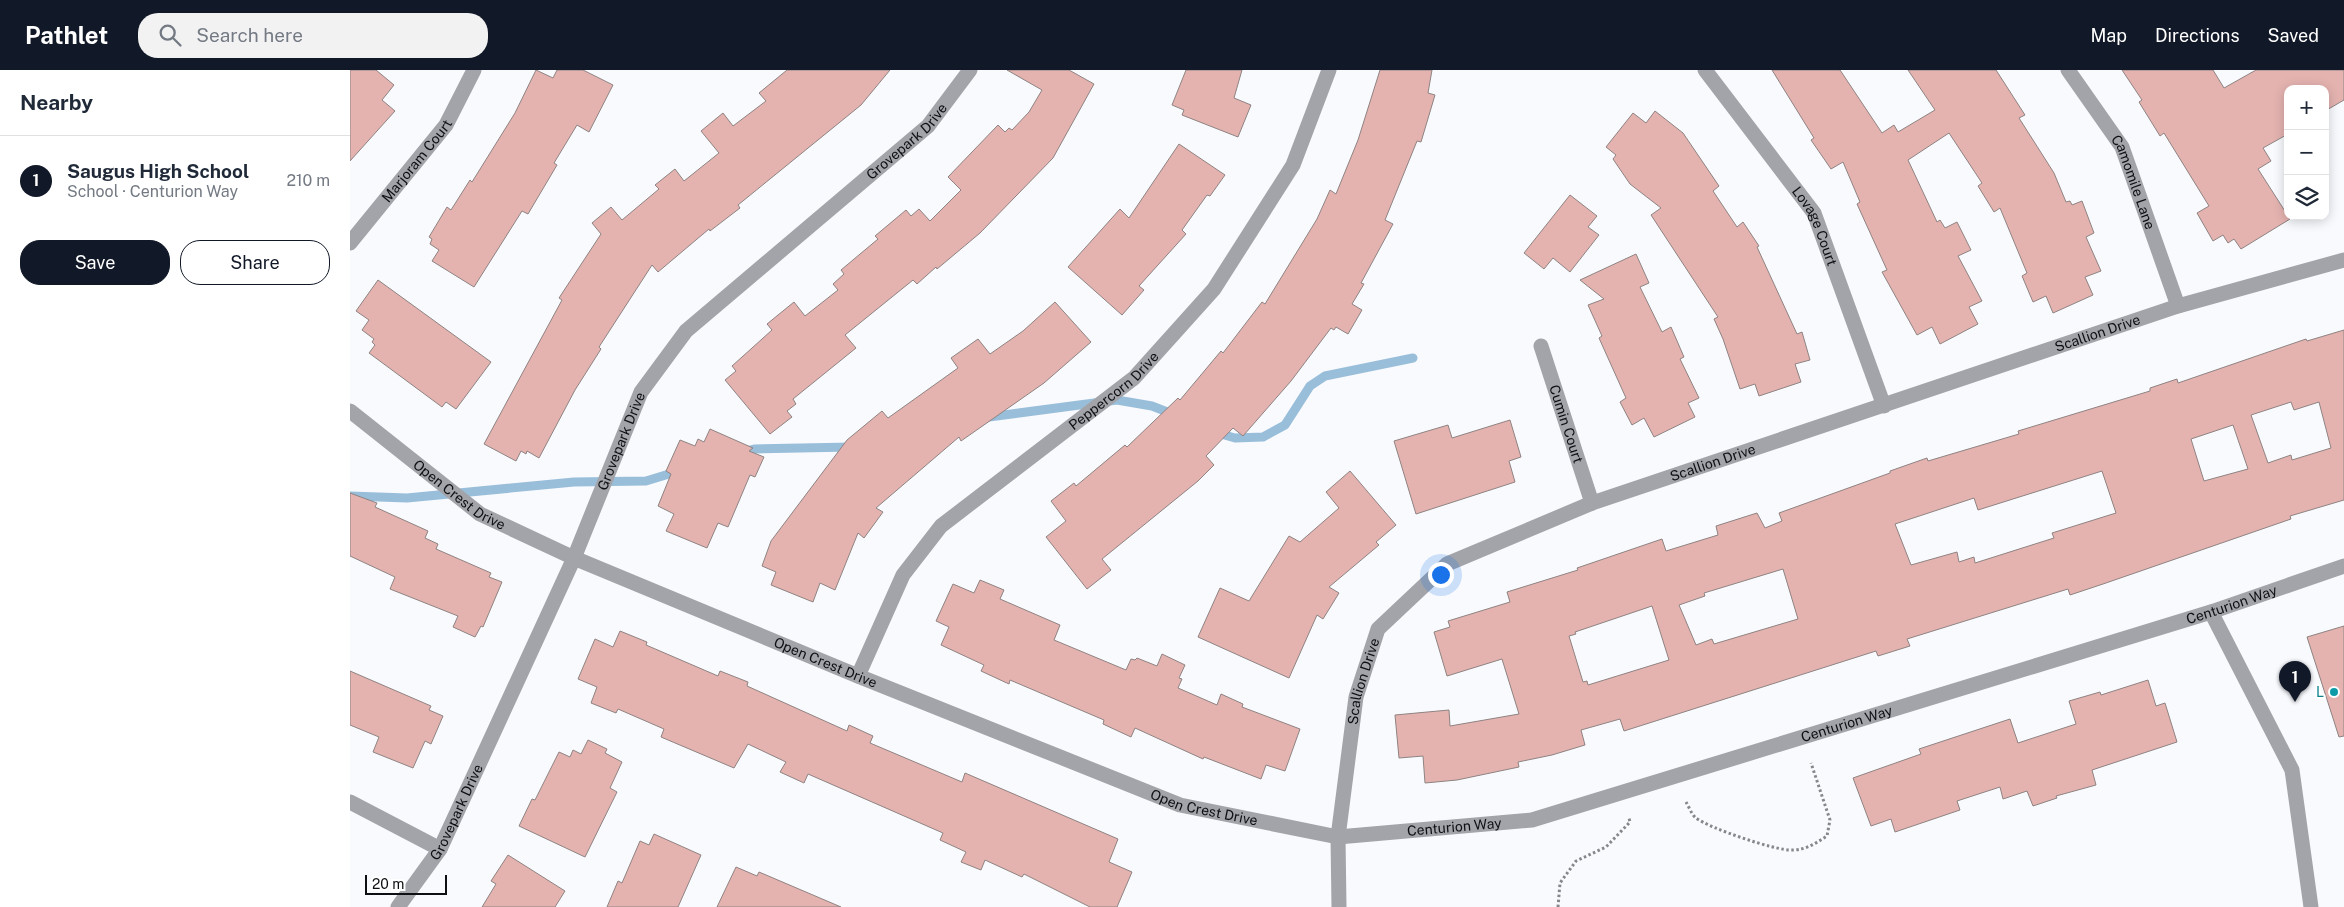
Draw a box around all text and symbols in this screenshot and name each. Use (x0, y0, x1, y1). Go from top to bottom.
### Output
search box (138, 13, 488, 58)
text: Pathlet (25, 21, 108, 49)
icon: search (156, 21, 184, 49)
text: Search here (196, 24, 303, 46)
text: Map (2090, 25, 2127, 46)
text: Directions (2155, 25, 2240, 46)
text: Saved (2268, 25, 2319, 46)
map controls (2284, 85, 2329, 220)
button: + (2284, 85, 2329, 130)
text: Nearby (20, 90, 93, 115)
street label: Grovepark Drive (863, 100, 950, 183)
street label: Marjoram Court (378, 117, 455, 205)
button: − (2284, 130, 2329, 175)
street label: Camomile Lane (2108, 132, 2158, 232)
text: Saugus High School (67, 160, 249, 182)
text: 1 (33, 171, 39, 190)
text: 210 m (286, 171, 330, 190)
button: layers (2284, 175, 2329, 220)
text: School · Centurion Way (67, 182, 238, 201)
street label: Lovage Court (1789, 183, 1840, 268)
button: Save (20, 240, 170, 285)
button: Share (180, 240, 330, 285)
street label: Scallion Drive (2053, 311, 2142, 355)
street label: Peppercorn Drive (1066, 348, 1162, 433)
street label: Cumin Court (1546, 383, 1587, 465)
street label: Grovepark Drive (594, 390, 648, 493)
street label: Scallion Drive (1668, 441, 1758, 484)
street label: Open Crest Drive (410, 456, 508, 533)
your location (1428, 562, 1454, 588)
street label: Centurion Way (2184, 582, 2280, 627)
street label: Open Crest Drive (772, 634, 880, 691)
street label: Scallion Drive (1345, 636, 1383, 726)
pin: 1 (2279, 661, 2311, 702)
place label: L (2316, 684, 2324, 700)
marker: L (2328, 686, 2340, 698)
street label: Centurion Way (1799, 702, 1895, 745)
street label: Grovepark Drive (427, 761, 486, 863)
street label: Open Crest Drive (1148, 786, 1259, 829)
street label: Centurion Way (1406, 815, 1503, 839)
scale bar (365, 872, 448, 895)
text: 20 m (372, 876, 404, 892)

